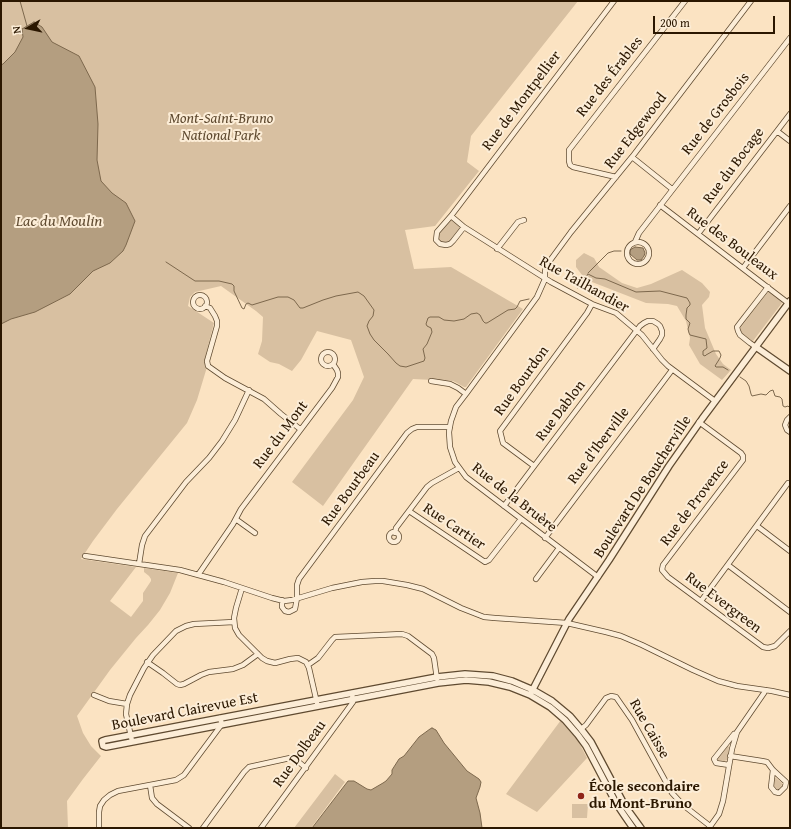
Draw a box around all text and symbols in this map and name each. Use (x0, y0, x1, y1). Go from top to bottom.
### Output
north arrow (8, 8, 48, 48)
scale bar (655, 8, 777, 34)
text: 200 m (660, 14, 690, 31)
text: N (8, 25, 25, 35)
street label: Rue des Érables (573, 33, 647, 121)
street label: Rue de Montpellier (479, 48, 565, 154)
street label: Rue de Grosbois (678, 69, 754, 159)
street label: Rue Edgewood (601, 90, 671, 172)
park label: Mont-Saint-Bruno National Park (169, 110, 273, 145)
street label: Rue du Bocage (699, 124, 769, 208)
street label: Rue des Bouleaux (683, 204, 781, 284)
water label: Lac du Moulin (16, 212, 102, 232)
street label: Rue Tailhandier (536, 253, 632, 317)
street label: Rue Bourdon (491, 343, 553, 419)
street label: Rue Dablon (532, 377, 590, 445)
street label: Rue du Mont (250, 398, 312, 472)
street label: Rue d'Iberville (564, 404, 634, 488)
street label: Boulevard De Boucherville (590, 412, 696, 562)
street label: Rue Bourbeau (318, 448, 384, 530)
street label: Rue de Provence (657, 456, 733, 550)
street label: Rue de la Bruère (468, 459, 560, 537)
street label: Rue Cartier (419, 500, 489, 554)
street label: Rue Evergreen (681, 568, 765, 638)
street label: Boulevard Clairevue Est (110, 689, 260, 735)
street label: Rue Caisse (625, 696, 673, 762)
street label: Rue Dolbeau (270, 717, 330, 791)
place label: École secondaire du Mont-Bruno (589, 778, 700, 813)
marker: École secondaire du Mont-Bruno (576, 791, 586, 801)

